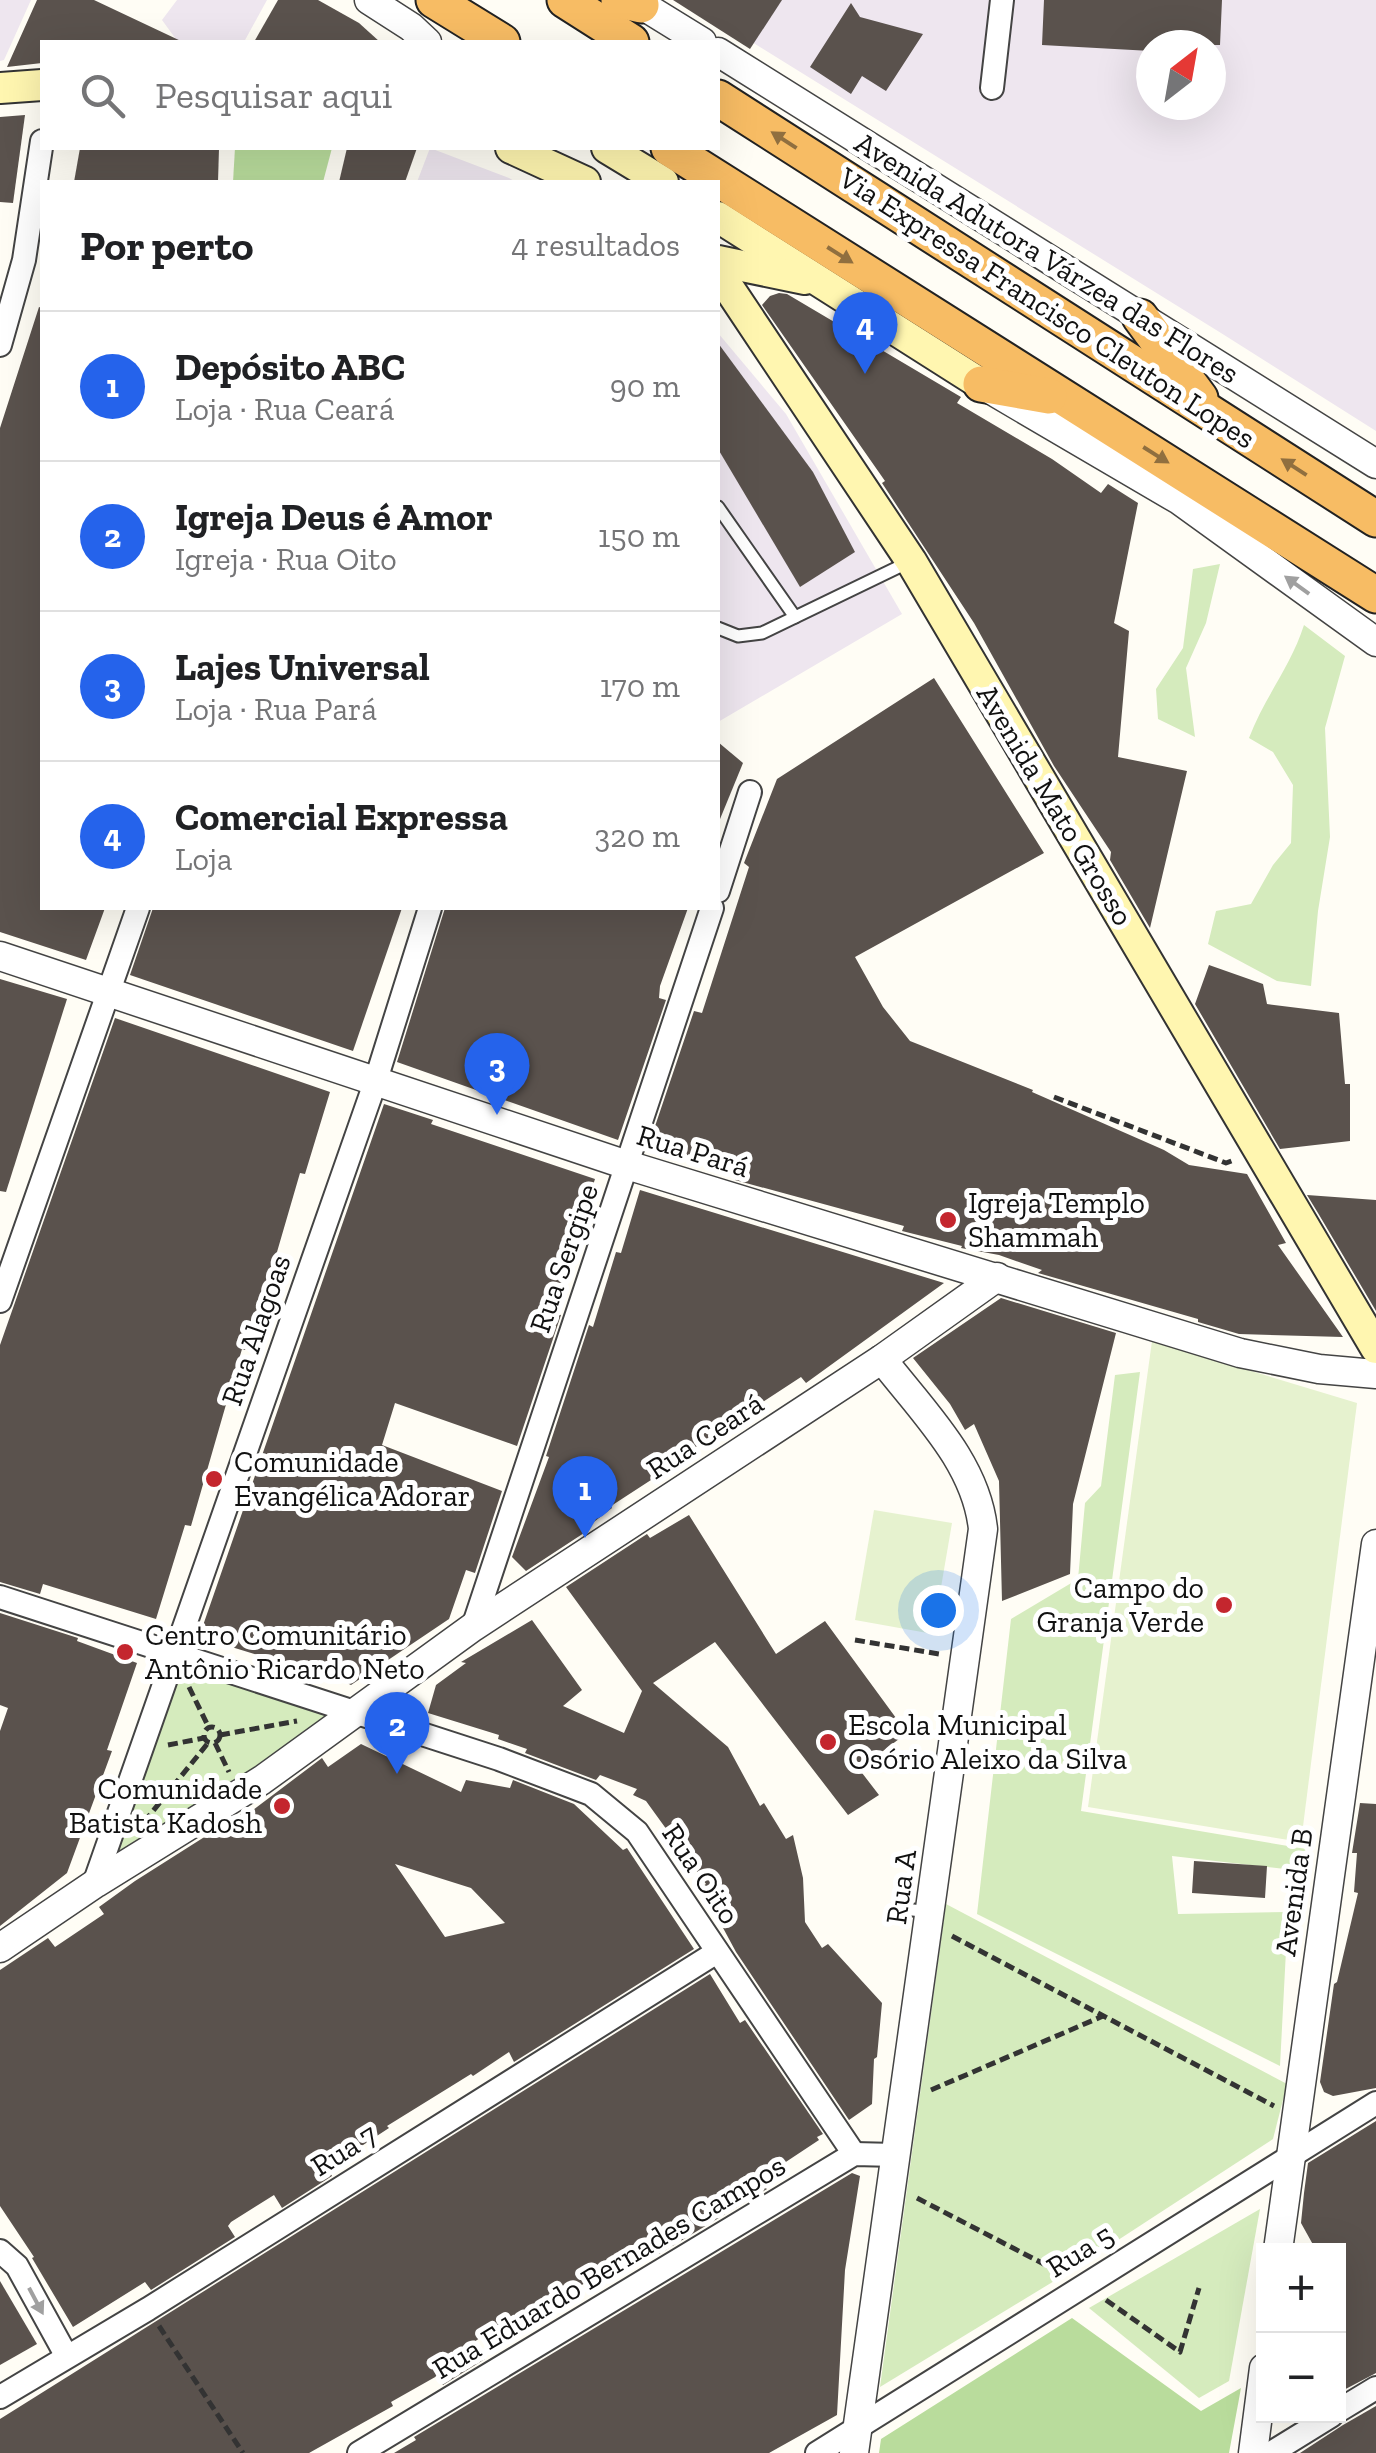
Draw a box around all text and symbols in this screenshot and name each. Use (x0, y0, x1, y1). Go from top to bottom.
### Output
north arrow (1136, 30, 1226, 120)
search box (40, 40, 720, 150)
icon: search (75, 68, 130, 123)
text: Pesquisar aqui (155, 72, 392, 118)
street label: Avenida Adutora Várzea das Flores (848, 125, 1246, 391)
one-way arrow (771, 132, 798, 150)
street label: Via Expressa Francisco Cleuton Lopes (831, 159, 1262, 456)
text: Por perto (80, 220, 254, 271)
text: 4 resultados (511, 226, 680, 264)
one-way arrow (826, 246, 854, 264)
pin: 4 (832, 292, 898, 374)
text: Depósito ABC (175, 344, 405, 390)
text: 1 (106, 367, 119, 405)
text: 90 m (610, 367, 680, 405)
text: Loja · Rua Ceará (175, 390, 394, 428)
one-way arrow (1142, 446, 1170, 463)
one-way arrow (1280, 458, 1308, 476)
text: Igreja Deus é Amor (175, 494, 493, 540)
text: 2 (104, 517, 121, 555)
text: 150 m (598, 517, 680, 555)
text: Igreja · Rua Oito (175, 540, 397, 578)
one-way arrow (1284, 576, 1310, 595)
text: Lajes Universal (175, 644, 430, 690)
text: 3 (104, 667, 121, 705)
text: 170 m (600, 667, 680, 705)
street label: Avenida Mato Grosso (969, 678, 1141, 932)
text: Loja · Rua Pará (175, 690, 377, 728)
text: Comercial Expressa (175, 794, 508, 840)
text: 4 (103, 817, 122, 855)
text: 320 m (595, 817, 680, 855)
text: Loja (175, 840, 232, 878)
pin: 3 (464, 1032, 530, 1115)
street label: Rua Pará (633, 1117, 753, 1185)
street label: Rua Sergipe (522, 1179, 606, 1337)
place label: Igreja Templo Shammah (968, 1185, 1145, 1255)
marker: Igreja Templo Shammah (937, 1209, 959, 1231)
street label: Rua Alagoas (213, 1250, 299, 1410)
street label: Rua Ceará (640, 1385, 770, 1487)
place label: Comunidade Evangélica Adorar (234, 1444, 470, 1514)
pin: 1 (552, 1456, 618, 1538)
marker: Comunidade Evangélica Adorar (203, 1468, 225, 1490)
place label: Campo do Granja Verde (1036, 1570, 1204, 1640)
your location (913, 1585, 964, 1636)
marker: Campo do Granja Verde (1213, 1594, 1235, 1616)
place label: Centro Comunitário Antônio Ricardo Neto (145, 1617, 425, 1687)
marker: Centro Comunitário Antônio Ricardo Neto (114, 1641, 136, 1663)
pin: 2 (364, 1692, 430, 1774)
place label: Escola Municipal Osório Aleixo da Silva (848, 1707, 1127, 1777)
marker: Escola Municipal Osório Aleixo da Silva (817, 1731, 839, 1753)
place label: Comunidade Batista Kadosh (69, 1771, 262, 1841)
marker: Comunidade Batista Kadosh (271, 1795, 293, 1817)
street label: Rua Oito (654, 1817, 748, 1931)
street label: Avenida B (1267, 1826, 1321, 1958)
street label: Rua A (878, 1847, 924, 1927)
street label: Rua 7 (304, 2116, 384, 2184)
street label: Rua Eduardo Bernades Campos (426, 2147, 792, 2387)
street label: Rua 5 (1040, 2217, 1120, 2285)
map controls (1256, 2243, 1346, 2423)
button: + (1256, 2243, 1346, 2333)
one-way arrow (27, 2286, 44, 2315)
button: − (1256, 2333, 1346, 2423)

